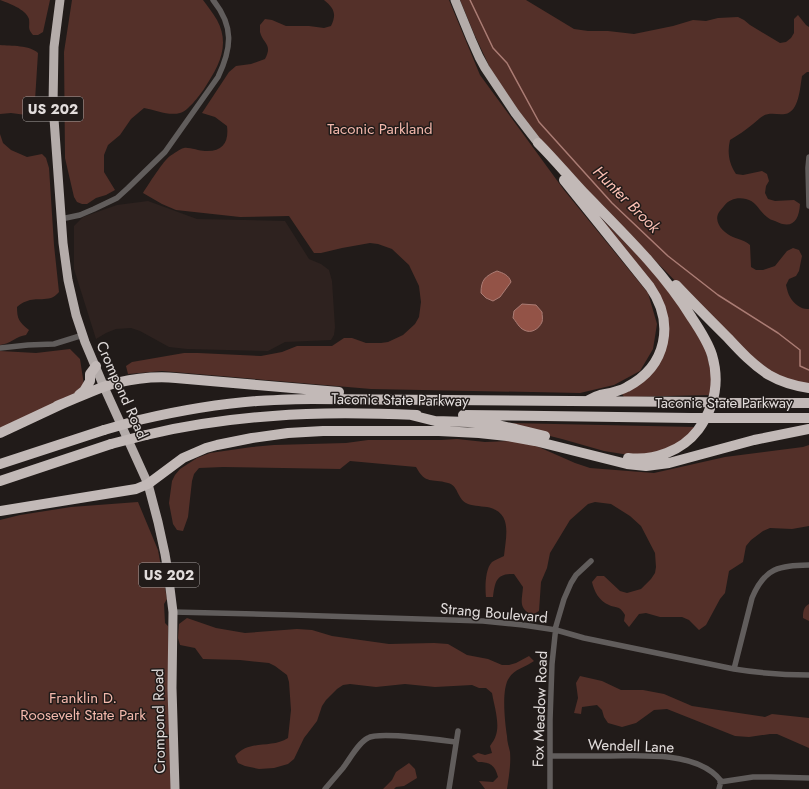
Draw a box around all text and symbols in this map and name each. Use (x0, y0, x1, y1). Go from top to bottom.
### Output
road number: US 202 (23, 97, 83, 121)
park label: Taconic Parkland (327, 118, 433, 140)
water label: Hunter Brook (588, 161, 666, 239)
street label: Crompond Road (91, 338, 153, 442)
street label: Taconic State Parkway (331, 388, 469, 412)
street label: Taconic State Parkway (655, 392, 793, 414)
road number: US 202 (139, 563, 199, 587)
street label: Strang Boulevard (439, 597, 549, 629)
street label: Fox Meadow Road (527, 650, 553, 768)
street label: Crompond Road (147, 668, 171, 774)
park label: Franklin D. Roosevelt State Park (20, 687, 146, 726)
street label: Wendell Lane (587, 733, 675, 759)

